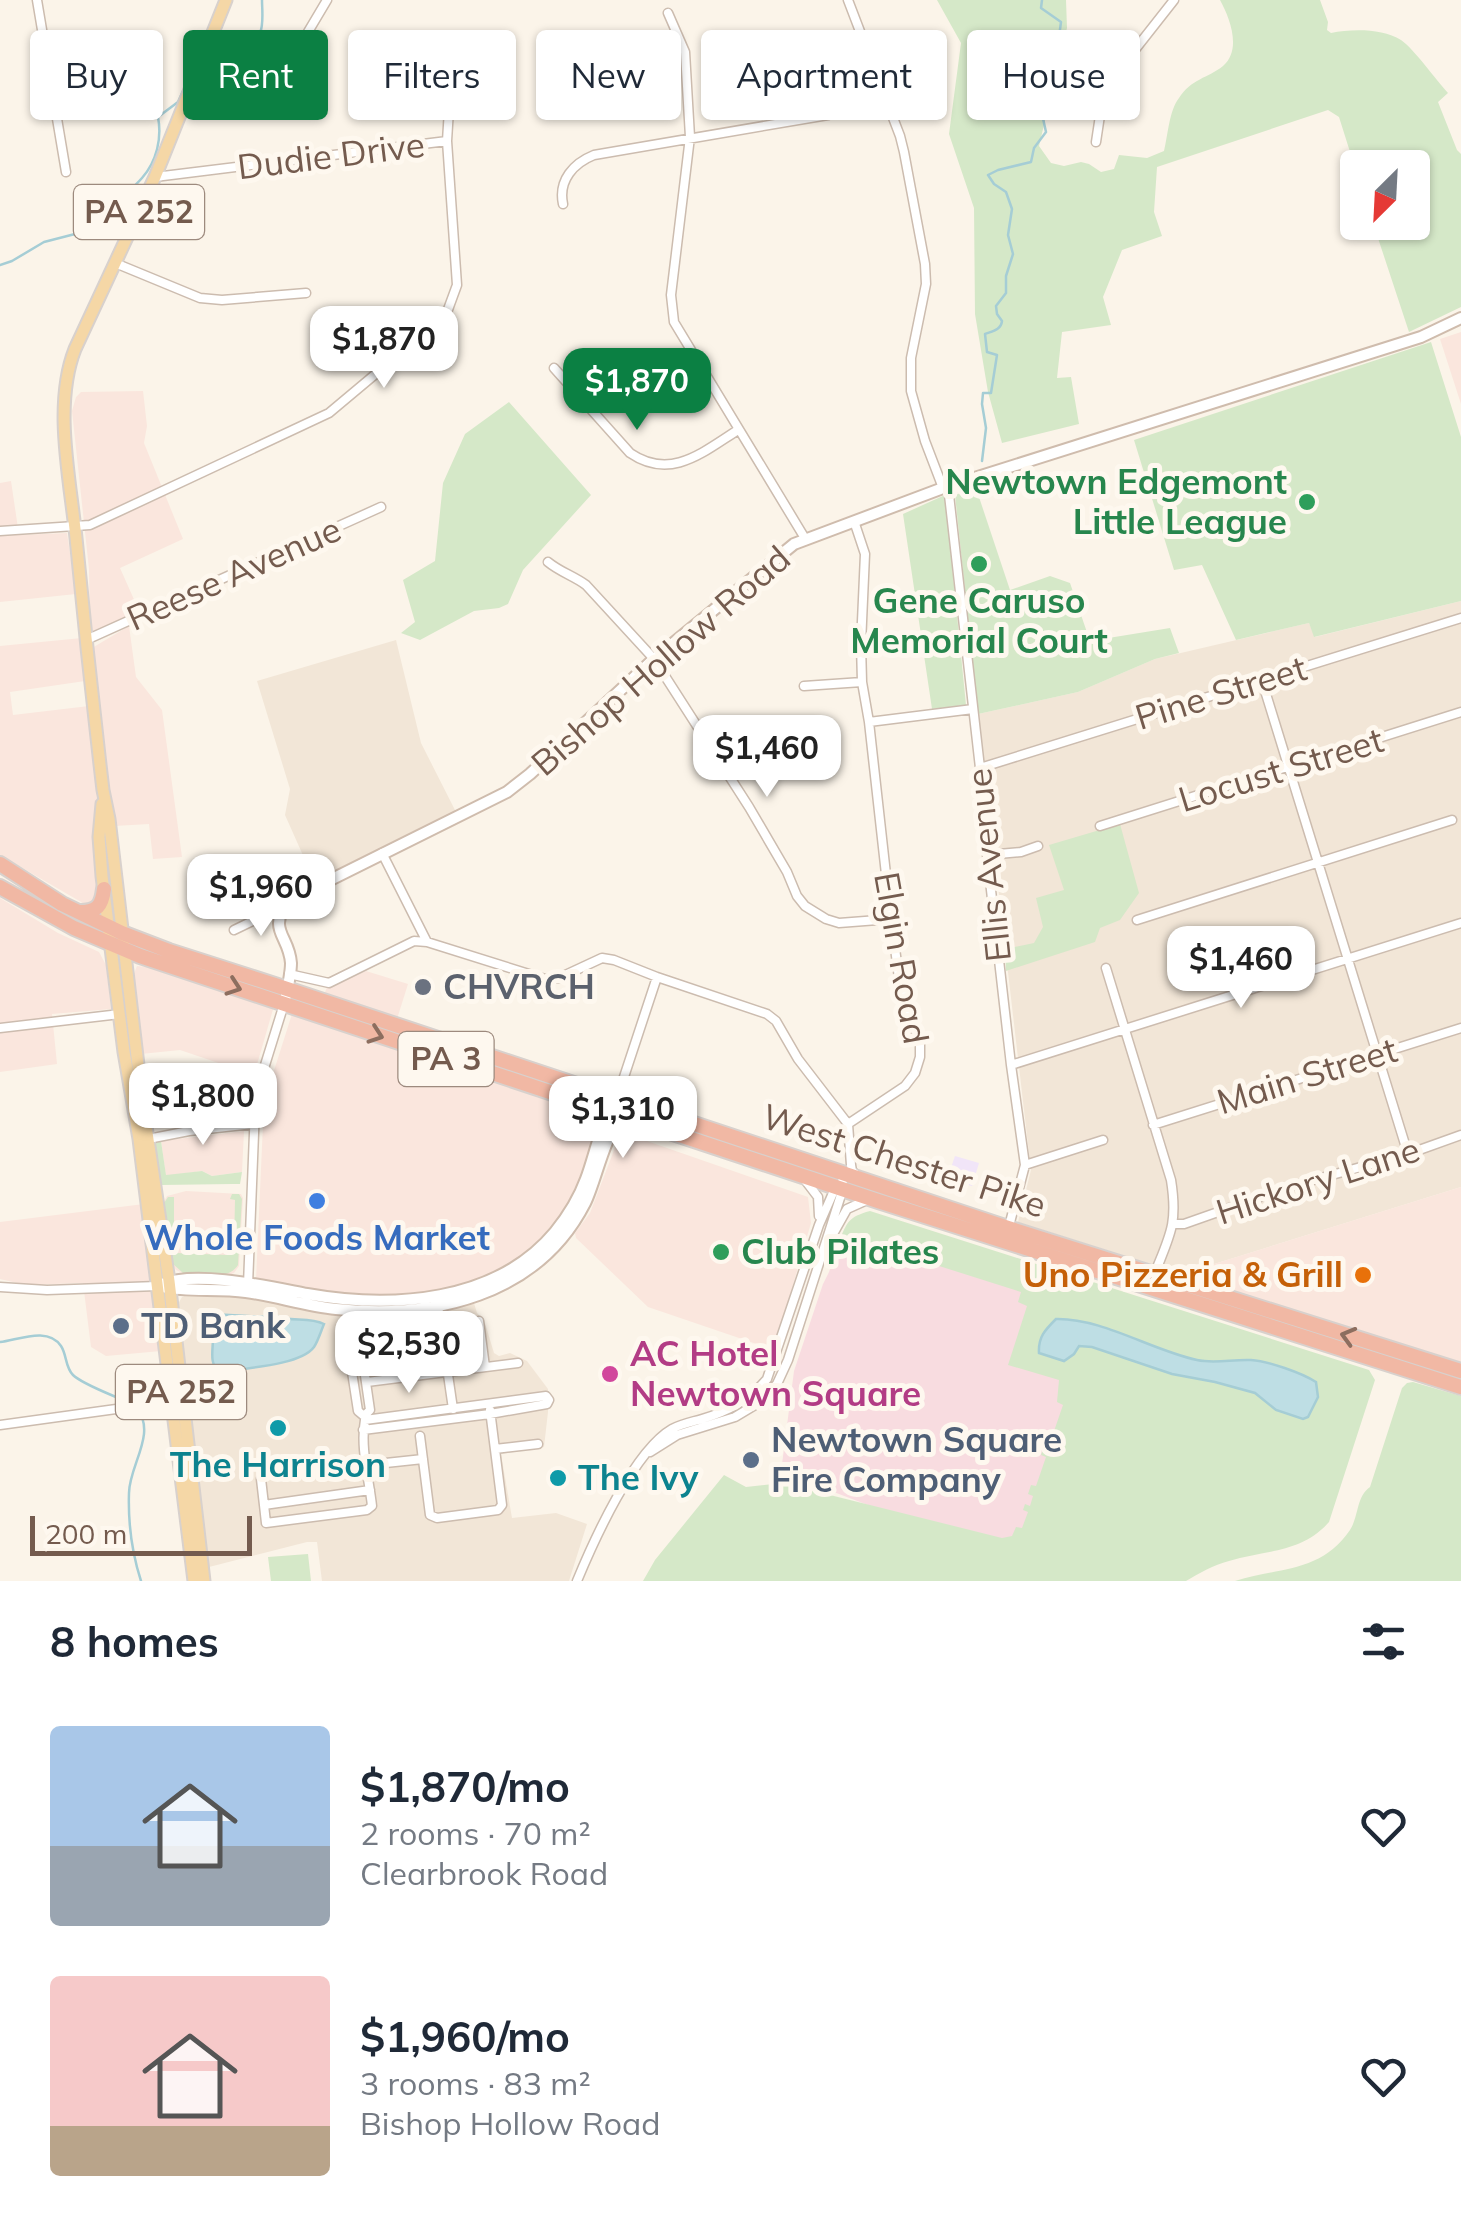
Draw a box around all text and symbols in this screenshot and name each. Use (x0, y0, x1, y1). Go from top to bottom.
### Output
chip: Buy (30, 30, 163, 120)
chip: Rent (183, 30, 328, 120)
chip: Filters (348, 30, 516, 120)
chip: New (536, 30, 681, 120)
chip: Apartment (701, 30, 947, 120)
chip: House (967, 30, 1140, 120)
street label: Dudie Drive (235, 122, 427, 188)
north arrow (1340, 150, 1430, 240)
map controls (1340, 150, 1430, 240)
road number: PA 252 (74, 185, 204, 239)
pin: $1,870 (303, 306, 465, 391)
text: $1,870 (332, 318, 436, 358)
pin: $1,870 (556, 348, 718, 433)
text: $1,870 (585, 360, 689, 400)
place label: Newtown Edgemont Little League (945, 459, 1287, 543)
marker: Newtown Edgemont Little League (1296, 491, 1318, 513)
street label: Reese Avenue (120, 506, 347, 640)
street label: Bishop Hollow Road (522, 536, 799, 785)
marker: Gene Caruso Memorial Court (968, 553, 990, 575)
place label: Gene Caruso Memorial Court (850, 578, 1108, 662)
street label: Pine Street (1130, 645, 1312, 739)
pin: $1,460 (686, 715, 848, 800)
street label: Locust Street (1173, 717, 1388, 821)
text: $1,460 (715, 727, 819, 767)
street label: Ellis Avenue (956, 766, 1020, 964)
pin: $1,960 (180, 854, 342, 939)
text: $1,960 (209, 866, 313, 906)
street label: Elgin Road (865, 868, 939, 1047)
pin: $1,460 (1160, 926, 1322, 1011)
text: $1,460 (1189, 938, 1293, 978)
place label: CHVRCH (443, 964, 595, 1008)
one-way arrow (225, 975, 242, 995)
marker: CHVRCH (412, 976, 434, 998)
one-way arrow (367, 1024, 384, 1044)
street label: Main Street (1211, 1027, 1402, 1123)
road number: PA 3 (398, 1032, 494, 1086)
pin: $1,800 (122, 1063, 284, 1148)
text: $1,800 (151, 1075, 255, 1115)
pin: $1,310 (542, 1076, 704, 1161)
text: $1,310 (571, 1088, 675, 1128)
street label: West Chester Pike (757, 1093, 1052, 1227)
street label: Hickory Lane (1210, 1127, 1425, 1234)
marker: Whole Foods Market (306, 1190, 328, 1212)
place label: Whole Foods Market (144, 1215, 490, 1259)
place label: Club Pilates (741, 1229, 939, 1273)
marker: Club Pilates (710, 1241, 732, 1263)
place label: Uno Pizzeria & Grill (1023, 1252, 1343, 1296)
marker: Uno Pizzeria & Grill (1352, 1264, 1374, 1286)
place label: TD Bank (141, 1303, 286, 1347)
pin: $2,530 (328, 1311, 490, 1396)
marker: TD Bank (110, 1315, 132, 1337)
text: $2,530 (357, 1323, 461, 1363)
one-way arrow (1341, 1327, 1358, 1348)
place label: AC Hotel Newtown Square (630, 1331, 921, 1415)
marker: AC Hotel Newtown Square (599, 1363, 621, 1385)
road number: PA 252 (116, 1365, 246, 1419)
marker: The Harrison (267, 1417, 289, 1439)
place label: Newtown Square Fire Company (771, 1417, 1062, 1501)
place label: The Harrison (170, 1442, 386, 1486)
marker: Newtown Square Fire Company (740, 1449, 762, 1471)
place label: The Ivy (578, 1455, 699, 1499)
marker: The Ivy (547, 1467, 569, 1489)
scale bar (30, 1511, 252, 1556)
text: 200 m (45, 1516, 127, 1551)
icon: filters (1356, 1614, 1411, 1669)
text: 8 homes (50, 1615, 219, 1668)
text: $1,870/mo (360, 1760, 570, 1813)
icon: home (130, 1766, 250, 1886)
icon: heart (1356, 1799, 1411, 1854)
text: 2 rooms · 70 m² (360, 1813, 591, 1853)
text: Clearbrook Road (360, 1853, 608, 1893)
text: $1,960/mo (360, 2010, 570, 2063)
icon: home (130, 2016, 250, 2136)
icon: heart (1356, 2049, 1411, 2104)
text: 3 rooms · 83 m² (360, 2063, 591, 2103)
text: Bishop Hollow Road (360, 2103, 661, 2143)

